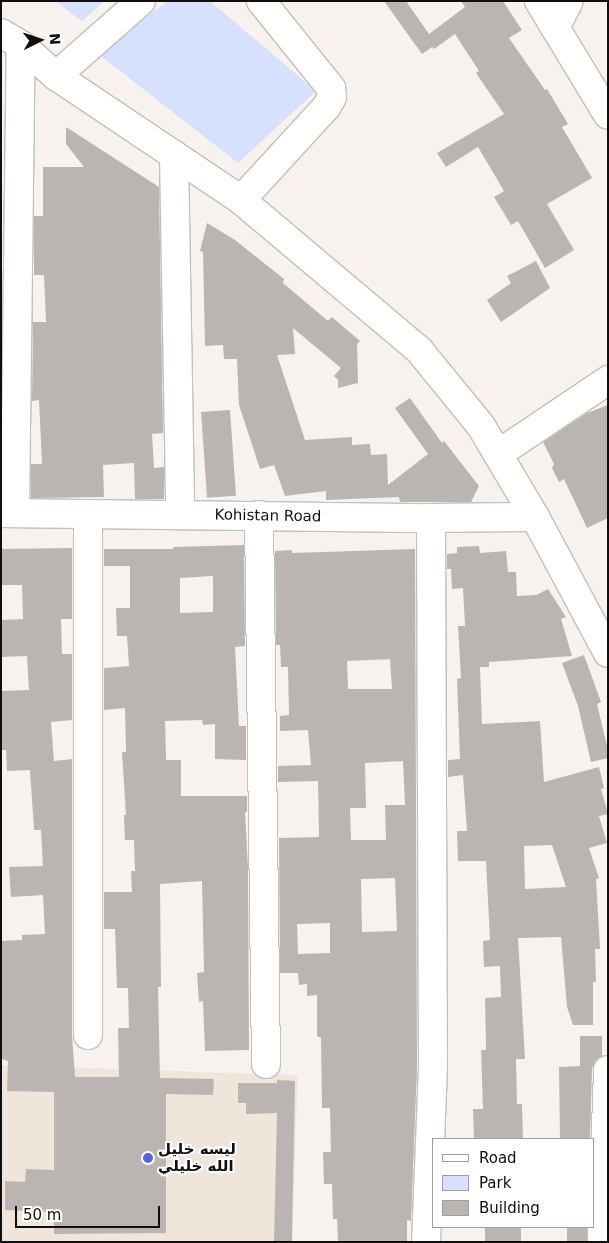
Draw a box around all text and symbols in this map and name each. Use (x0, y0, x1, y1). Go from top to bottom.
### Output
north arrow (15, 15, 65, 65)
text: N (47, 33, 63, 45)
street label: Kohistan Road (214, 506, 322, 526)
legend (432, 1138, 594, 1228)
place label: ليسه خليل الله خليلي (158, 1140, 236, 1175)
text: Road (479, 1149, 517, 1167)
marker: ليسه خليل الله خليلي (142, 1152, 154, 1164)
text: Park (479, 1174, 511, 1192)
scale bar (18, 1196, 162, 1228)
text: Building (479, 1199, 540, 1217)
text: 50 m (23, 1206, 61, 1224)

